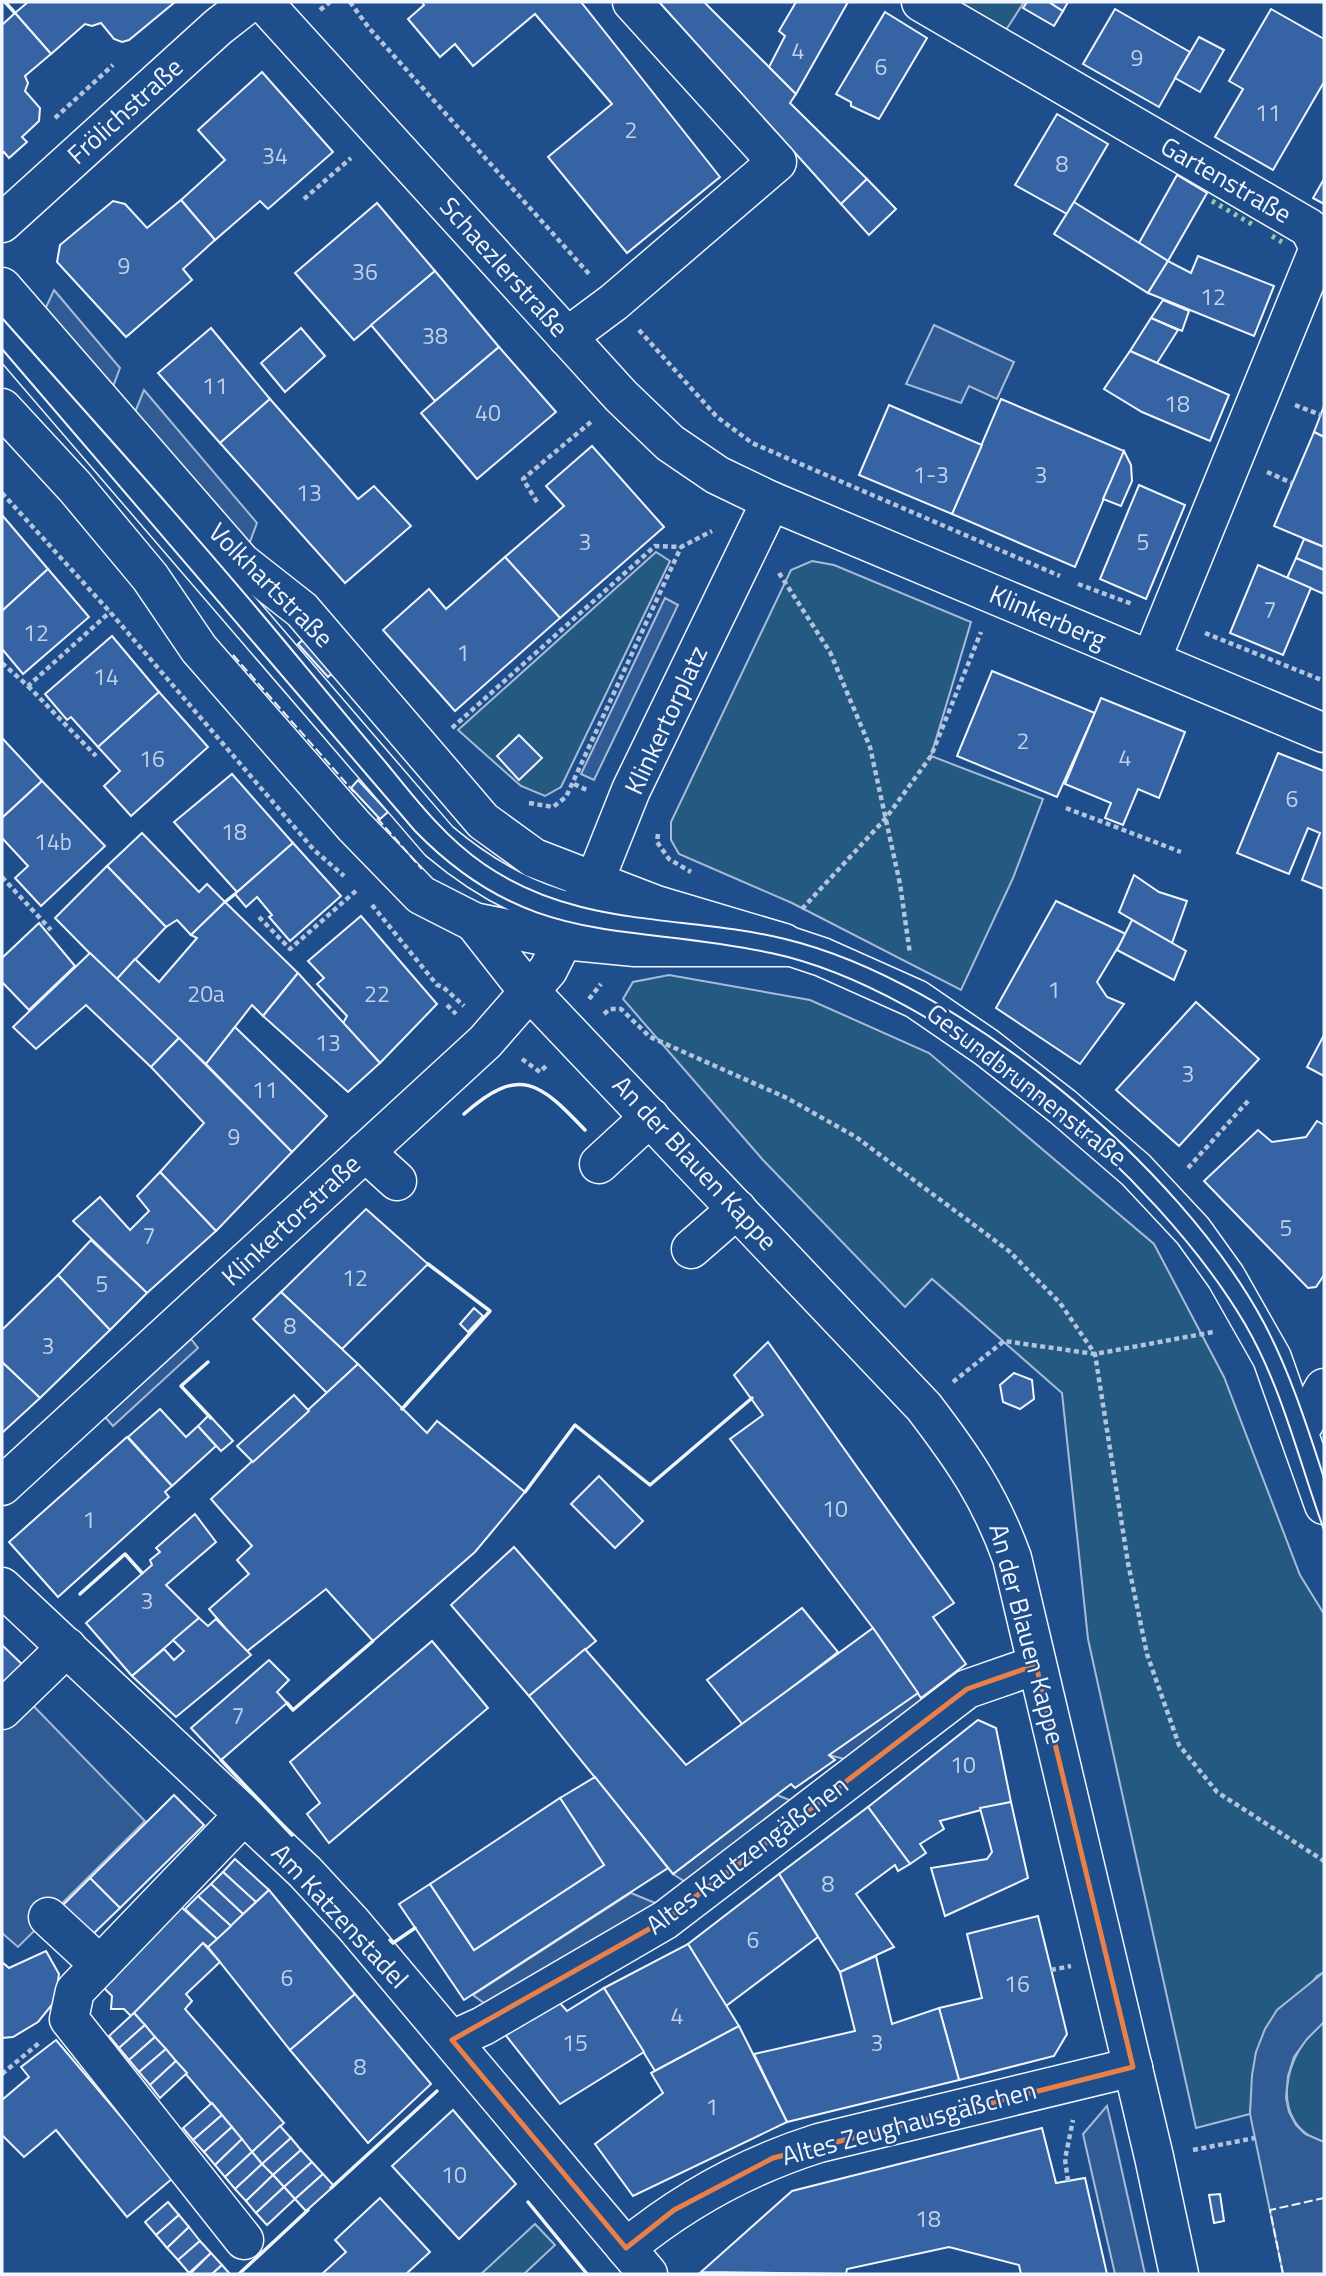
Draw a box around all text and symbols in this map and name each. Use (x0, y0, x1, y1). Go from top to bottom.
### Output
house number: 4 (792, 33, 804, 68)
house number: 9 (1131, 40, 1143, 75)
street label: Frölichstraße (58, 48, 191, 173)
house number: 6 (875, 49, 887, 84)
house number: 11 (1255, 95, 1281, 130)
house number: 2 (625, 112, 637, 147)
street label: Gartenstraße (1153, 126, 1299, 233)
house number: 34 (262, 138, 288, 173)
house number: 8 (1056, 146, 1069, 181)
street label: Schaezlerstraße (431, 188, 578, 345)
house number: 9 (118, 248, 130, 283)
house number: 36 (352, 254, 378, 289)
house number: 12 (1200, 279, 1226, 314)
house number: 38 (422, 318, 448, 353)
house number: 11 (202, 368, 228, 403)
house number: 18 (1164, 386, 1190, 421)
house number: 40 (475, 395, 501, 430)
house number: 1-3 (913, 457, 949, 492)
house number: 3 (1035, 457, 1047, 492)
house number: 13 (296, 475, 322, 510)
street label: Volkhartstraße (200, 513, 343, 656)
house number: 3 (579, 524, 591, 559)
house number: 5 (1137, 524, 1149, 559)
street label: Klinkerberg (984, 574, 1113, 659)
house number: 7 (1264, 592, 1276, 627)
house number: 12 (23, 615, 49, 650)
house number: 1 (457, 635, 469, 670)
street label: Klinkertorplatz (614, 639, 717, 801)
house number: 14 (93, 659, 119, 694)
house number: 2 (1017, 723, 1029, 758)
house number: 4 (1119, 740, 1131, 775)
house number: 16 (139, 741, 165, 776)
house number: 6 (1286, 781, 1298, 816)
house number: 18 (221, 814, 247, 849)
house number: 14b (34, 824, 72, 859)
house number: 1 (1048, 972, 1060, 1007)
house number: 20a (187, 976, 225, 1011)
house number: 22 (364, 976, 390, 1011)
street label: Gesundbrunnenstraße (919, 994, 1136, 1176)
house number: 13 (315, 1025, 341, 1060)
house number: 3 (1182, 1056, 1194, 1091)
street label: An der Blauen Kappe (604, 1066, 787, 1259)
house number: 11 (252, 1072, 278, 1107)
house number: 9 (228, 1119, 240, 1154)
street label: Klinkertorstraße (212, 1145, 369, 1295)
house number: 5 (1280, 1210, 1292, 1245)
house number: 7 (143, 1218, 155, 1253)
house number: 12 (342, 1260, 368, 1295)
house number: 5 (96, 1266, 108, 1301)
house number: 8 (284, 1308, 297, 1343)
house number: 3 (42, 1328, 54, 1363)
house number: 10 (822, 1491, 848, 1526)
house number: 1 (83, 1502, 95, 1537)
street label: An der Blauen Kappe (979, 1519, 1076, 1748)
house number: 3 (141, 1583, 153, 1618)
house number: 7 (232, 1698, 244, 1733)
house number: 10 (950, 1747, 976, 1782)
street label: Altes Kautzengäßchen (637, 1765, 856, 1944)
street label: Am Katzenstadel (263, 1834, 418, 1997)
house number: 8 (822, 1866, 835, 1901)
house number: 6 (747, 1922, 759, 1957)
house number: 6 (281, 1960, 293, 1995)
house number: 16 (1004, 1966, 1030, 2001)
house number: 4 (671, 1998, 683, 2033)
house number: 15 (562, 2025, 588, 2060)
house number: 3 (871, 2025, 883, 2060)
house number: 8 (354, 2049, 367, 2084)
street label: Altes Zeughausgäßchen (777, 2070, 1040, 2175)
house number: 1 (706, 2089, 718, 2124)
house number: 10 (441, 2157, 467, 2192)
house number: 18 (915, 2201, 941, 2236)

